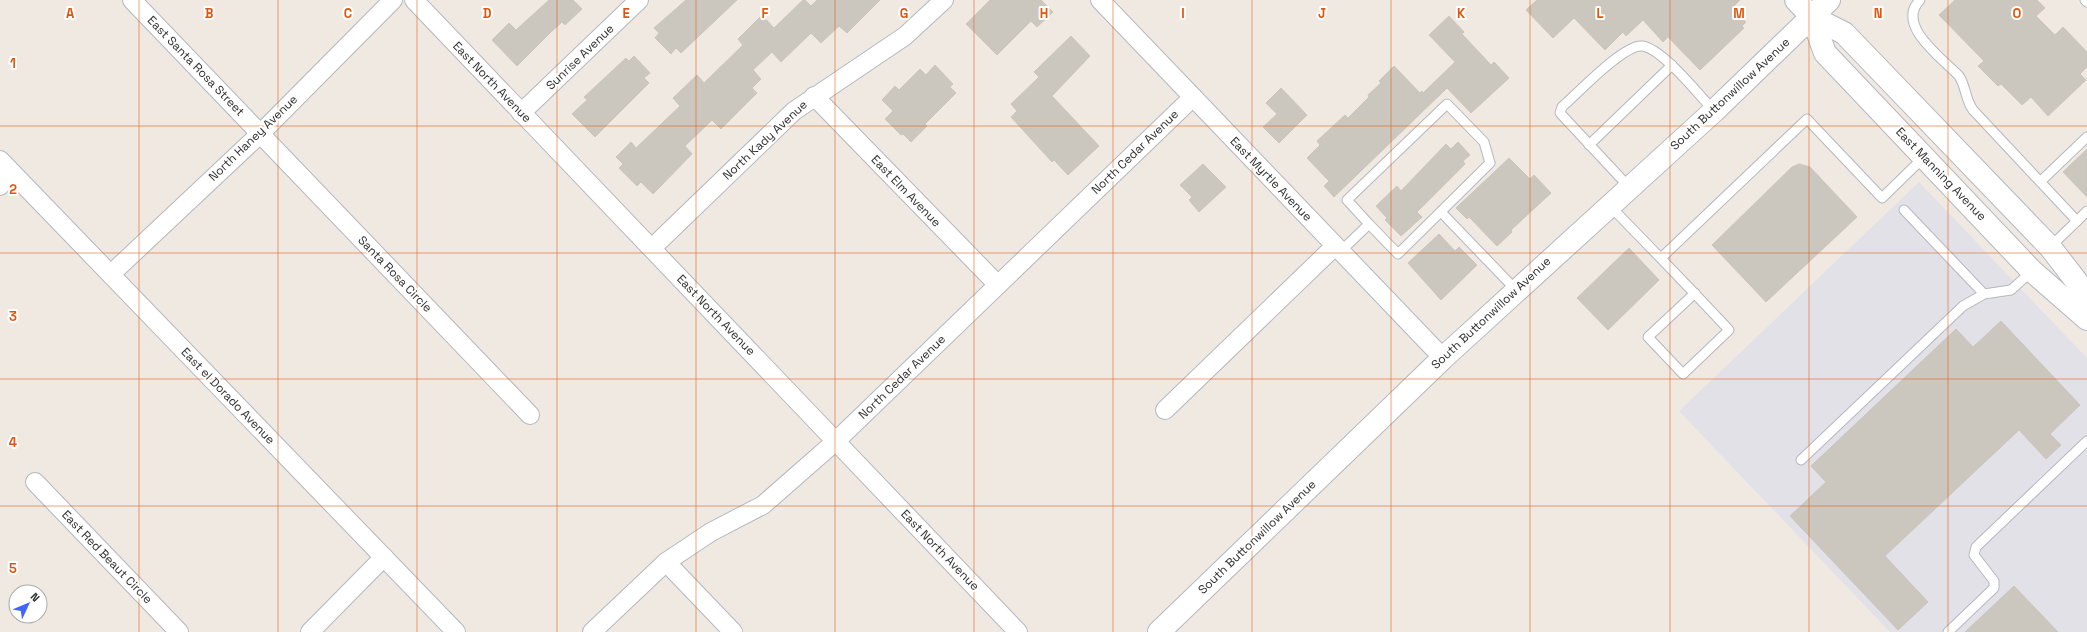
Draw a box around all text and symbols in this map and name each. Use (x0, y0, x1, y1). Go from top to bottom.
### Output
text: A (66, 5, 75, 22)
text: B (205, 5, 214, 22)
text: C (344, 5, 352, 22)
text: D (483, 5, 492, 22)
text: E (622, 5, 630, 22)
text: F (762, 5, 769, 22)
text: G (900, 5, 908, 22)
text: H (1040, 5, 1048, 22)
text: I (1181, 5, 1185, 22)
text: J (1318, 5, 1326, 22)
text: K (1457, 5, 1466, 22)
text: L (1596, 5, 1604, 22)
text: M (1733, 5, 1745, 22)
text: N (1874, 5, 1882, 22)
text: O (2013, 5, 2022, 22)
street label: East Santa Rosa Street (144, 13, 248, 119)
street label: Sunrise Avenue (543, 21, 617, 93)
street label: South Buttonwillow Avenue (1667, 34, 1793, 154)
street label: East North Avenue (449, 38, 535, 126)
text: 1 (10, 55, 16, 72)
street label: North Haney Avenue (205, 91, 301, 185)
street label: North Kady Avenue (719, 97, 811, 183)
street label: North Cedar Avenue (1088, 106, 1182, 198)
street label: East Manning Avenue (1892, 124, 1990, 224)
street label: East Myrtle Avenue (1227, 133, 1315, 225)
street label: East Elm Avenue (868, 152, 944, 230)
text: 2 (9, 181, 17, 198)
street label: Santa Rosa Circle (354, 232, 436, 316)
street label: South Buttonwillow Avenue (1428, 253, 1554, 373)
street label: East North Avenue (673, 271, 759, 359)
text: 3 (9, 308, 17, 325)
street label: North Cedar Avenue (855, 331, 949, 423)
street label: East el Dorado Avenue (178, 344, 278, 448)
text: 4 (9, 434, 17, 451)
street label: South Buttonwillow Avenue (1195, 476, 1319, 598)
street label: East North Avenue (897, 506, 983, 594)
street label: East Red Beaut Circle (58, 507, 156, 607)
text: 5 (9, 560, 17, 577)
north arrow (8, 584, 48, 624)
text: N (28, 590, 43, 605)

